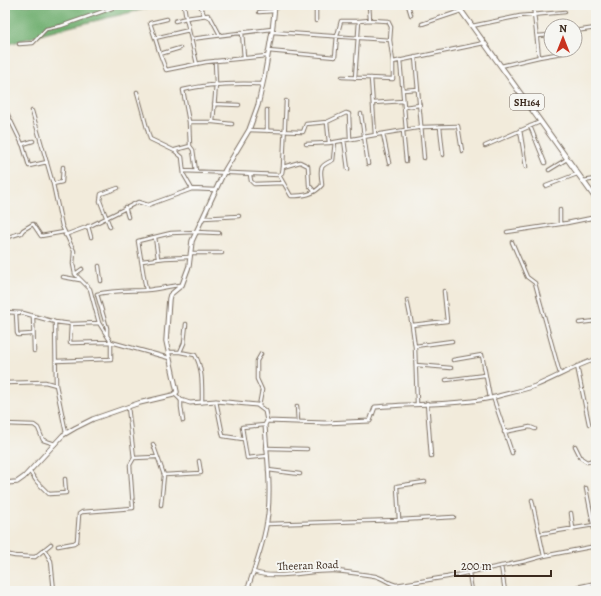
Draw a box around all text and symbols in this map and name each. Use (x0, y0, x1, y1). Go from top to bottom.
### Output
north arrow (543, 18, 583, 58)
text: N (559, 21, 567, 36)
road number: SH164 (510, 94, 544, 110)
scale bar (455, 552, 551, 578)
street label: Theeran Road (277, 557, 339, 574)
text: 200 m (461, 558, 492, 574)

